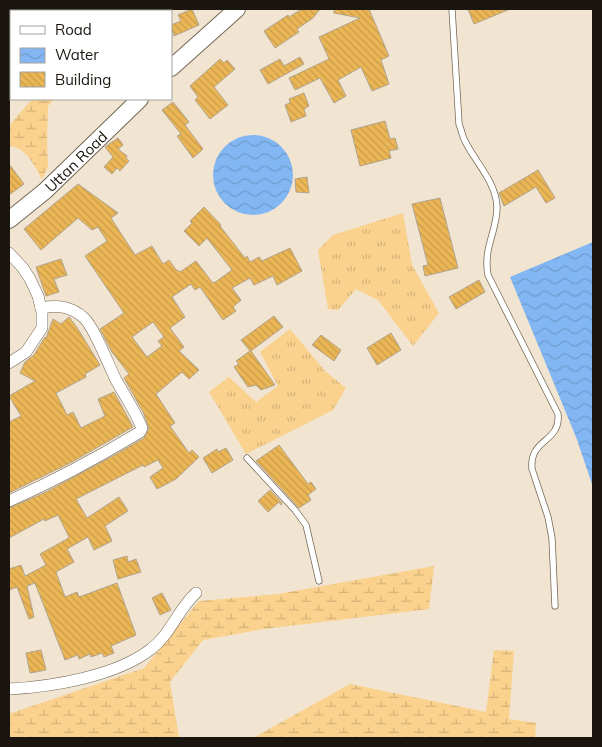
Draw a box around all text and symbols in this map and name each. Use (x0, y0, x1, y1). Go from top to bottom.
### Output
legend (10, 10, 172, 100)
text: Road (55, 20, 92, 39)
text: Water (55, 45, 99, 64)
text: Building (55, 70, 111, 89)
street label: Uttan Road (40, 127, 111, 196)

